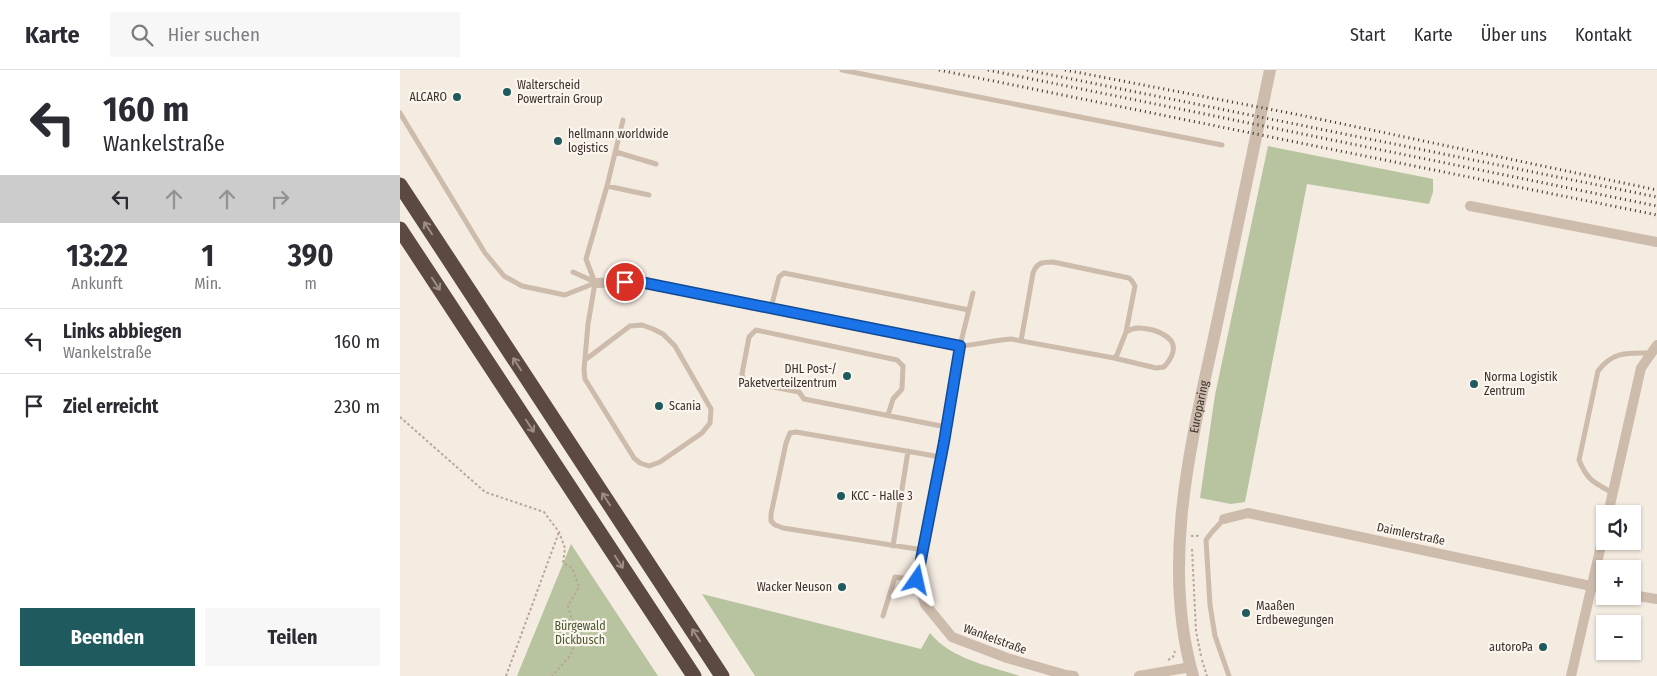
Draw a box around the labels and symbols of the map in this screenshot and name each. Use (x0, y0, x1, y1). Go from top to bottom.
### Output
place label: Walterscheid Powertrain Group (517, 78, 603, 106)
marker: Walterscheid Powertrain Group (501, 86, 513, 98)
place label: ALCARO (410, 90, 447, 104)
marker: ALCARO (451, 91, 463, 103)
place label: hellmann worldwide logistics (568, 127, 668, 155)
marker: hellmann worldwide logistics (552, 135, 564, 147)
one-way arrow (423, 221, 433, 235)
pin (604, 261, 646, 303)
one-way arrow (432, 277, 442, 291)
one-way arrow (512, 357, 522, 371)
place label: DHL Post-/ Paketverteilzentrum (738, 362, 837, 390)
marker: DHL Post-/ Paketverteilzentrum (841, 370, 853, 382)
place label: Norma Logistik Zentrum (1484, 370, 1558, 398)
marker: Norma Logistik Zentrum (1468, 378, 1480, 390)
street label: Europaring (1187, 379, 1211, 434)
place label: Scania (669, 399, 701, 413)
marker: Scania (653, 400, 665, 412)
one-way arrow (524, 419, 535, 433)
place label: KCC - Halle 3 (851, 489, 913, 503)
marker: KCC - Halle 3 (835, 490, 847, 502)
one-way arrow (601, 493, 611, 507)
street label: Daimlerstraße (1376, 520, 1446, 548)
position arrow (890, 553, 942, 605)
one-way arrow (614, 554, 624, 568)
place label: Wacker Neuson (757, 580, 832, 594)
marker: Wacker Neuson (836, 581, 848, 593)
place label: Maaßen Erdbewegungen (1256, 599, 1334, 627)
marker: Maaßen Erdbewegungen (1240, 607, 1252, 619)
park label: Bürgewald Dickbusch (554, 619, 606, 647)
street label: Wankelstraße (961, 621, 1029, 657)
one-way arrow (690, 629, 700, 643)
place label: autoroPa (1489, 640, 1533, 654)
marker: autoroPa (1537, 641, 1549, 653)

